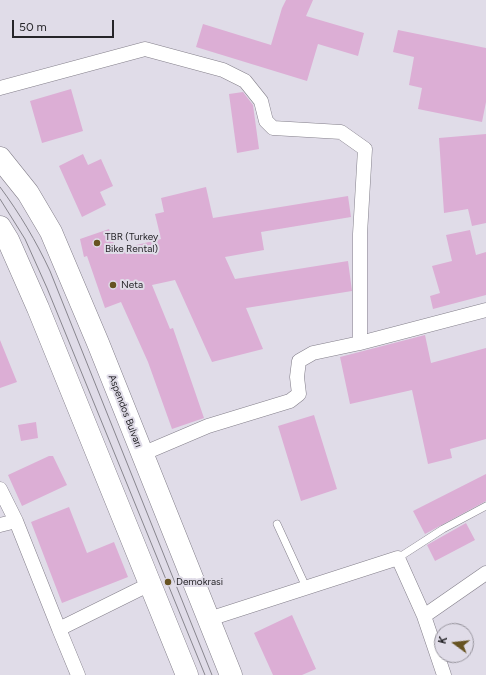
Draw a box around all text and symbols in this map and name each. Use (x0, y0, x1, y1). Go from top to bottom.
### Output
scale bar (14, 12, 116, 38)
text: 50 m (19, 20, 47, 34)
place label: TBR (Turkey Bike Rental) (105, 231, 158, 254)
marker: TBR (Turkey Bike Rental) (92, 238, 102, 248)
place label: Neta (121, 279, 143, 291)
marker: Neta (108, 280, 118, 290)
street label: Aspendos Bulvarı (106, 373, 144, 449)
place label: Demokrasi (176, 576, 223, 588)
marker: Demokrasi (163, 577, 173, 587)
north arrow (434, 623, 474, 663)
text: K (436, 635, 450, 645)

